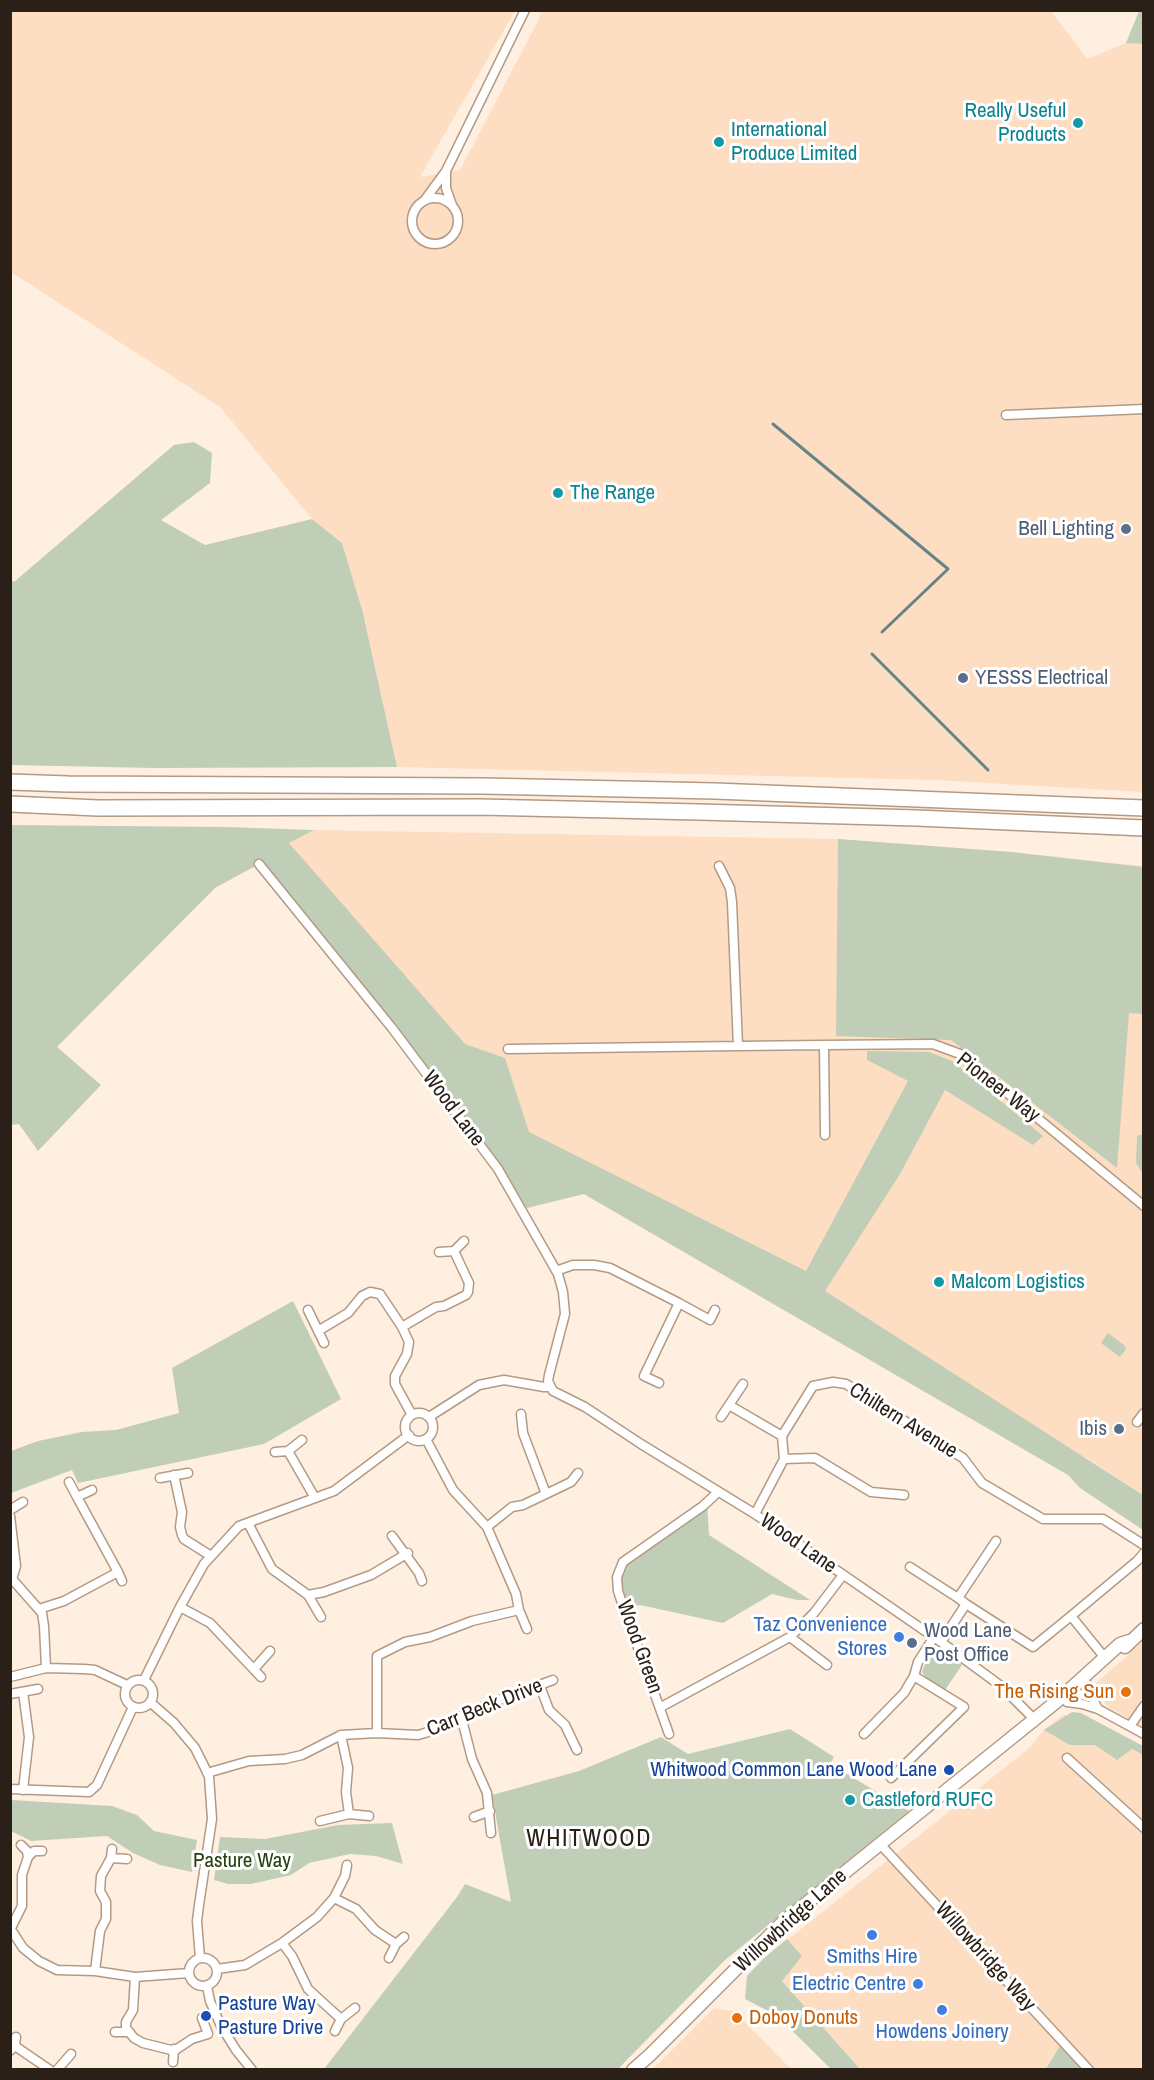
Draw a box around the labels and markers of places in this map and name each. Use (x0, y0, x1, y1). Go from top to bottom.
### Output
place label: Really Useful Products (965, 98, 1066, 148)
marker: Really Useful Products (1071, 116, 1085, 130)
place label: International Produce Limited (731, 117, 857, 167)
marker: International Produce Limited (712, 135, 726, 149)
place label: The Range (570, 480, 655, 506)
marker: The Range (551, 486, 565, 500)
place label: Bell Lighting (1018, 516, 1114, 542)
marker: Bell Lighting (1119, 522, 1133, 536)
place label: YESSS Electrical (975, 665, 1108, 691)
marker: YESSS Electrical (956, 671, 970, 685)
place label: Malcom Logistics (951, 1269, 1085, 1295)
marker: Malcom Logistics (932, 1275, 946, 1289)
place label: Ibis (1079, 1416, 1107, 1442)
marker: Ibis (1112, 1422, 1126, 1436)
place label: Taz Convenience Stores (754, 1612, 887, 1662)
place label: Wood Lane Post Office (924, 1618, 1012, 1668)
marker: Taz Convenience Stores (892, 1630, 906, 1644)
marker: Wood Lane Post Office (905, 1636, 919, 1650)
place label: The Rising Sun (994, 1679, 1114, 1705)
marker: The Rising Sun (1119, 1685, 1133, 1699)
place label: Whitwood Common Lane Wood Lane (650, 1757, 937, 1783)
marker: Whitwood Common Lane Wood Lane (942, 1763, 956, 1777)
place label: Castleford RUFC (862, 1787, 993, 1813)
marker: Castleford RUFC (843, 1793, 857, 1807)
marker: Smiths Hire (865, 1928, 879, 1942)
place label: Smiths Hire (827, 1944, 917, 1970)
place label: Electric Centre (792, 1971, 906, 1997)
marker: Electric Centre (911, 1977, 925, 1991)
place label: Pasture Way Pasture Drive (218, 1991, 323, 2041)
marker: Howdens Joinery (935, 2003, 949, 2017)
place label: Doboy Donuts (749, 2005, 858, 2031)
marker: Pasture Way Pasture Drive (199, 2009, 213, 2023)
marker: Doboy Donuts (730, 2011, 744, 2025)
place label: Howdens Joinery (875, 2019, 1009, 2045)

